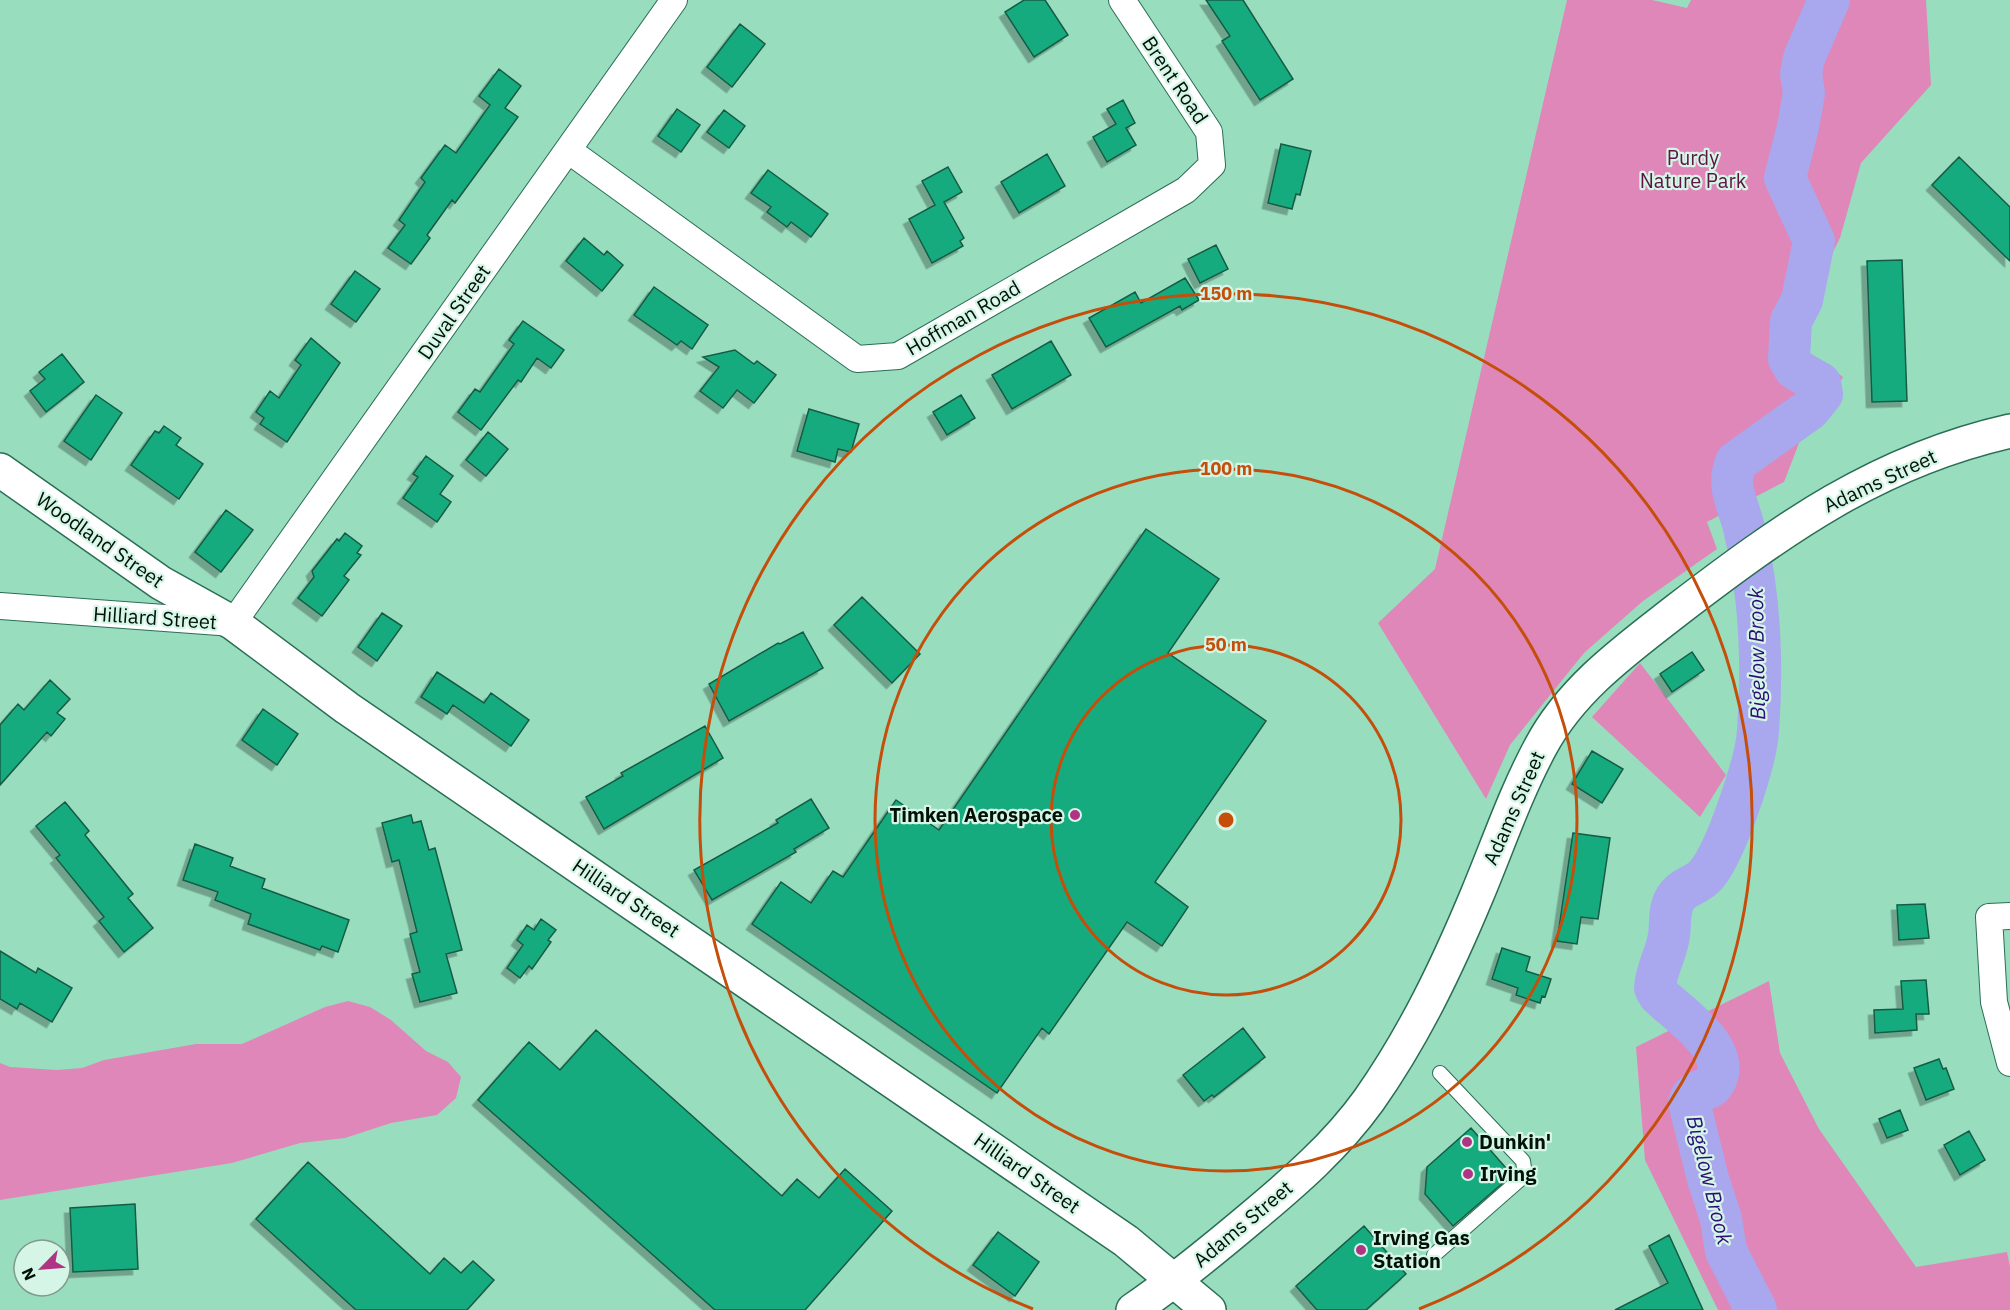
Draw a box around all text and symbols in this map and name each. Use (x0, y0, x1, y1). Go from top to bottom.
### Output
street label: Brent Road (1136, 31, 1215, 129)
park label: Purdy Nature Park (1640, 144, 1747, 194)
street label: Duval Street (411, 259, 496, 365)
street label: Hoffman Road (900, 274, 1025, 361)
text: 150 m (1200, 282, 1252, 305)
street label: Adams Street (1819, 443, 1941, 519)
text: 100 m (1200, 457, 1252, 480)
street label: Woodland Street (31, 485, 170, 594)
water label: Bigelow Brook (1741, 587, 1771, 720)
street label: Hilliard Street (92, 600, 218, 635)
text: 50 m (1205, 633, 1247, 656)
street label: Adams Street (1476, 747, 1551, 869)
place label: Timken Aerospace (890, 801, 1063, 828)
marker: Timken Aerospace (1068, 808, 1082, 822)
centre of rings (1216, 810, 1236, 830)
street label: Hilliard Street (567, 852, 685, 943)
water label: Bigelow Brook (1680, 1112, 1740, 1248)
street label: Hilliard Street (969, 1126, 1086, 1219)
place label: Dunkin' (1479, 1128, 1551, 1155)
marker: Dunkin' (1460, 1135, 1474, 1149)
place label: Irving (1480, 1160, 1537, 1187)
marker: Irving (1461, 1167, 1475, 1181)
street label: Adams Street (1187, 1174, 1298, 1273)
place label: Irving Gas Station (1373, 1224, 1470, 1274)
north arrow (12, 1238, 72, 1298)
marker: Irving Gas Station (1354, 1243, 1368, 1257)
text: N (17, 1265, 40, 1284)

